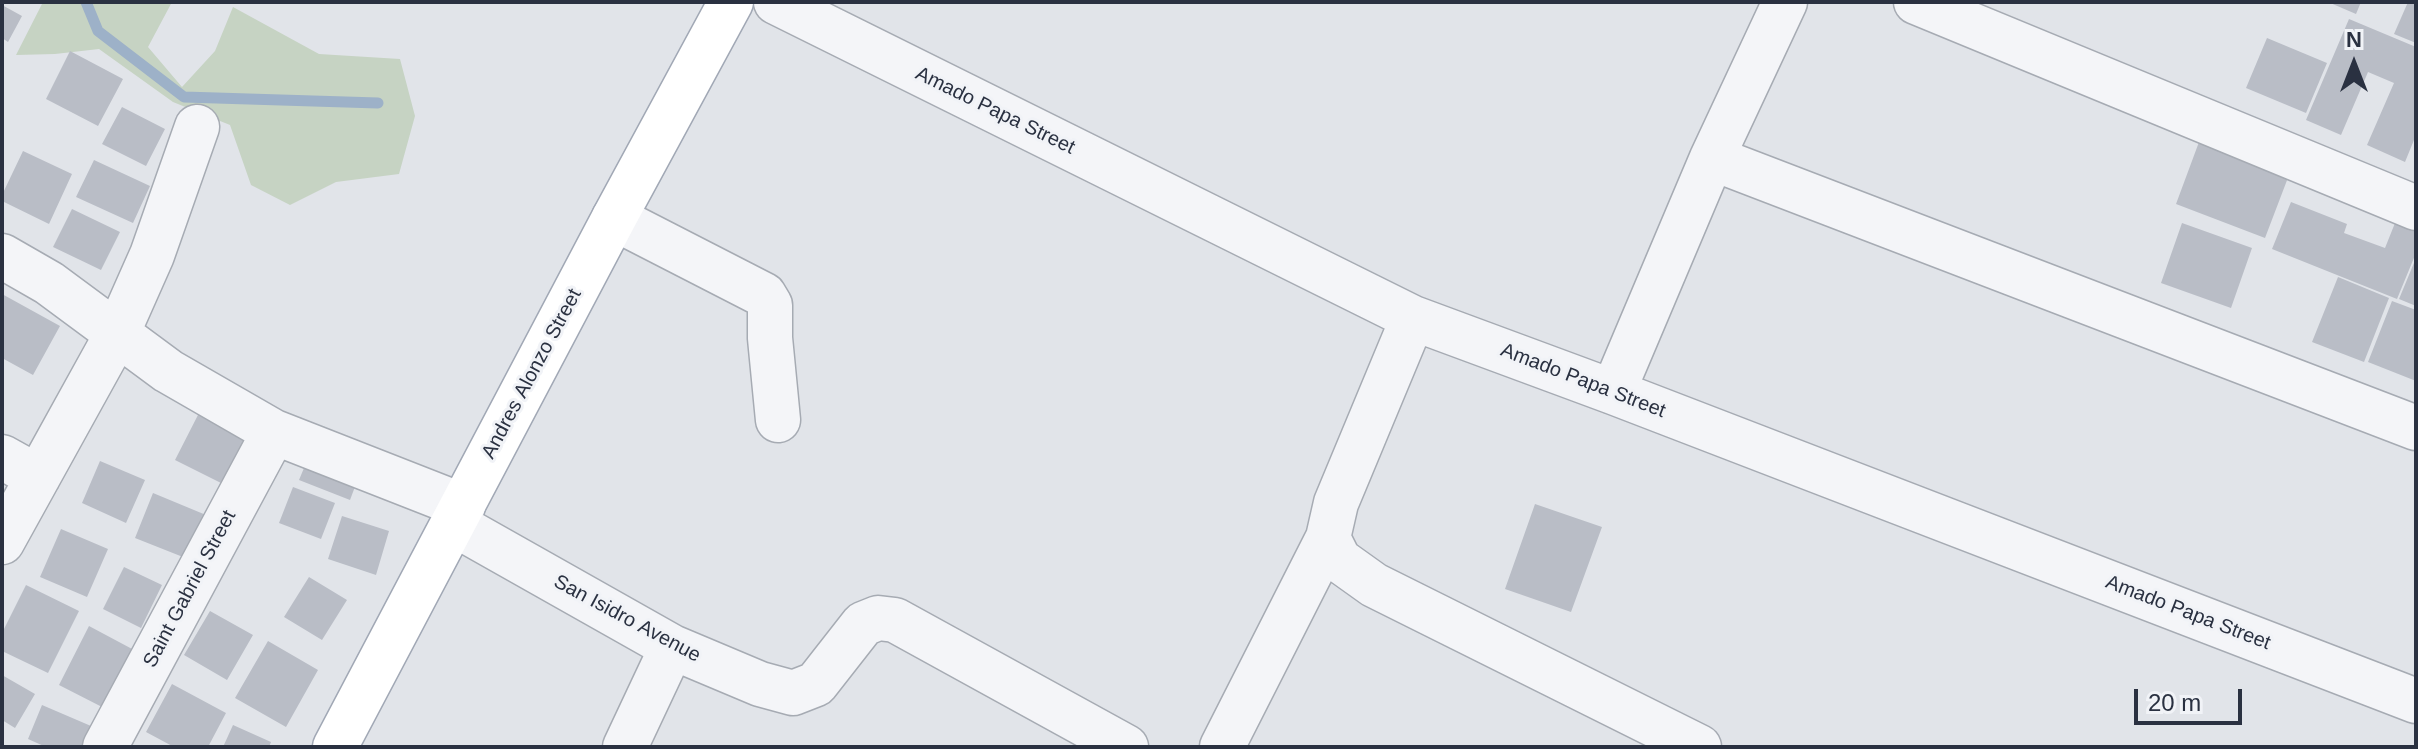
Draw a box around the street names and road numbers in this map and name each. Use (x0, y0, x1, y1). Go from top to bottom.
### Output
street label: Amado Papa Street (911, 62, 1079, 160)
street label: Andres Alonzo Street (477, 285, 587, 463)
street label: Amado Papa Street (1497, 339, 1669, 423)
street label: Saint Gabriel Street (138, 506, 242, 672)
street label: San Isidro Avenue (549, 570, 705, 668)
street label: Amado Papa Street (2102, 571, 2274, 655)

